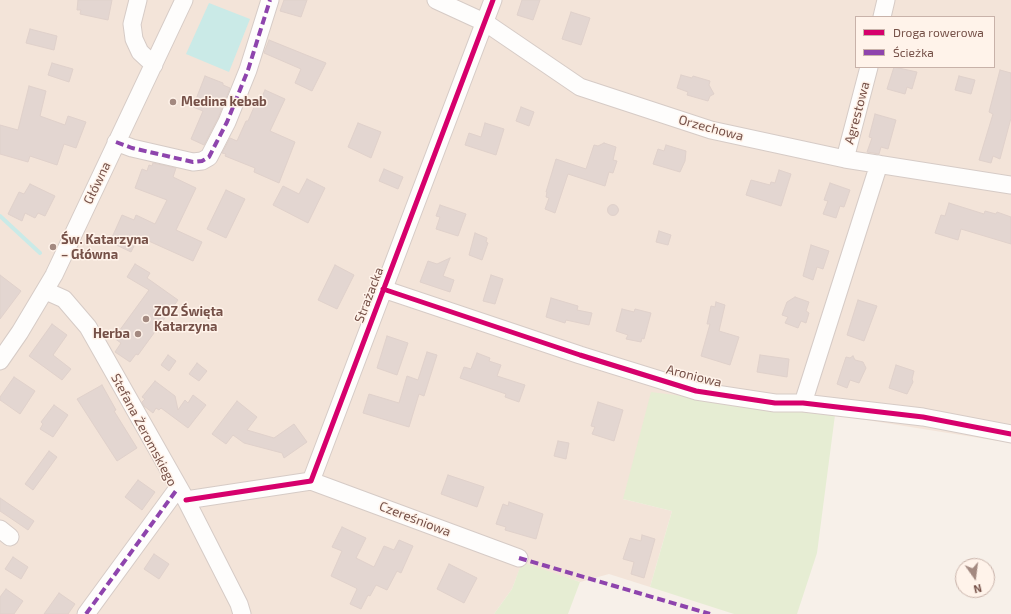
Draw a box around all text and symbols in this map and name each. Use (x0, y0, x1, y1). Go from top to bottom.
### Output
legend (855, 16, 995, 68)
text: Droga rowerowa (893, 25, 984, 39)
text: Ścieżka (893, 45, 934, 59)
street label: Agrestowa (841, 80, 873, 146)
place label: Medina kebab (181, 94, 267, 110)
marker: Medina kebab (168, 97, 178, 107)
street label: Orzechowa (677, 112, 745, 144)
street label: Główna (80, 159, 114, 207)
place label: Św. Katarzyna – Główna (61, 232, 149, 263)
marker: Św. Katarzyna – Główna (48, 242, 58, 252)
street label: Strażacka (351, 265, 387, 325)
place label: ZOZ Święta Katarzyna (154, 304, 223, 335)
marker: ZOZ Święta Katarzyna (141, 314, 151, 324)
place label: Herba (93, 326, 130, 342)
marker: Herba (133, 329, 143, 339)
street label: Aroniowa (665, 362, 723, 390)
street label: Stefana Żeromskiego (108, 371, 180, 489)
street label: Czereśniowa (377, 498, 453, 540)
north arrow (955, 558, 995, 598)
text: N (972, 582, 983, 596)

